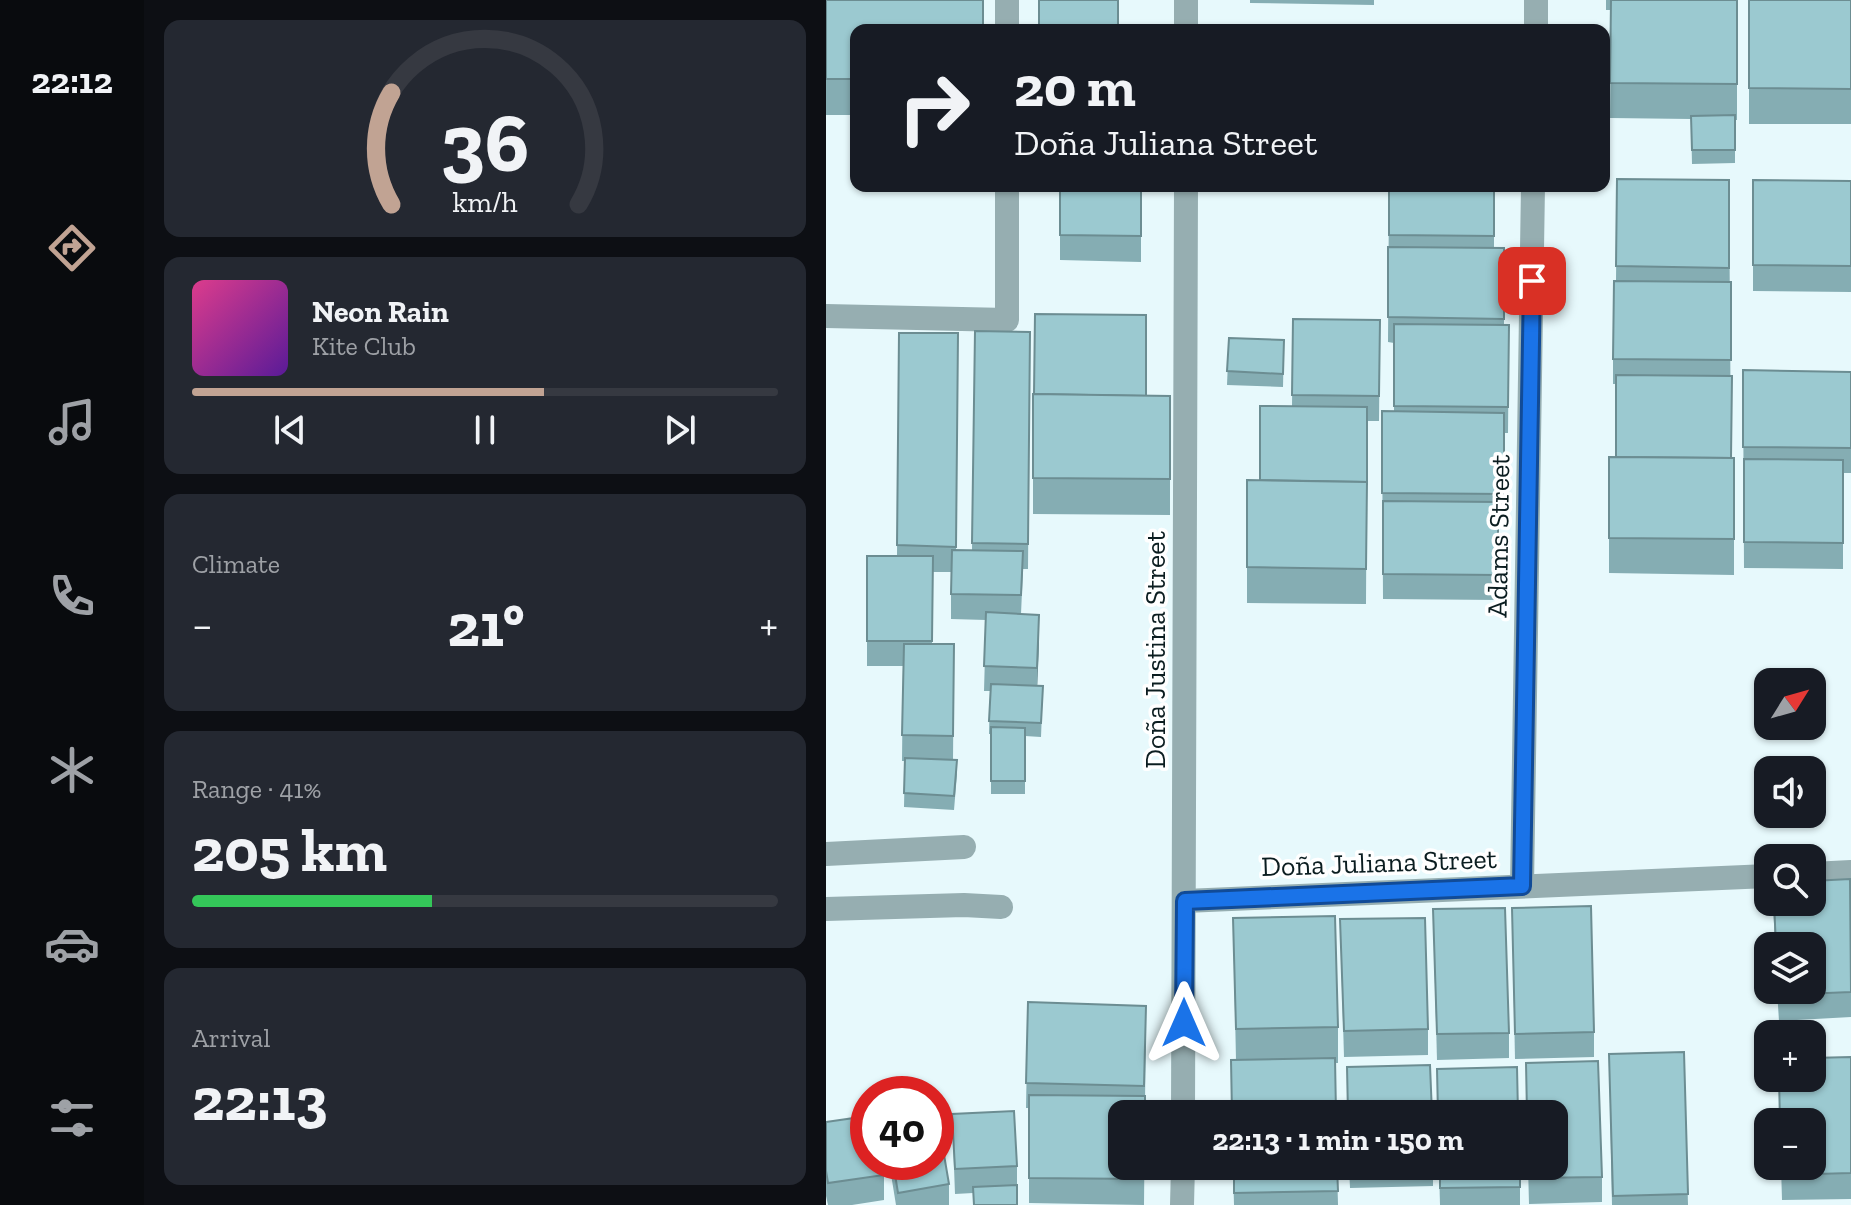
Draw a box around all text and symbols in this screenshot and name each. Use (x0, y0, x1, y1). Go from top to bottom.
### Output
text: 20 m (1014, 53, 1136, 120)
icon: right (882, 56, 986, 160)
text: 22:12 (31, 59, 113, 102)
text: 36 (441, 91, 529, 191)
text: Doña Juliana Street (1014, 121, 1317, 164)
text: km/h (452, 185, 518, 219)
icon: directions (44, 220, 100, 276)
pin (1498, 247, 1566, 315)
icon: arrive (1510, 259, 1554, 303)
text: Neon Rain (312, 294, 449, 330)
text: Kite Club (312, 330, 416, 362)
icon: music (44, 394, 100, 450)
icon: previous (268, 408, 312, 452)
icon: pause (463, 408, 507, 452)
icon: next (658, 408, 702, 452)
street label: Adams Street (1481, 453, 1516, 618)
street label: Doña Justina Street (1139, 531, 1172, 769)
text: Climate (192, 548, 280, 580)
icon: phone (44, 568, 100, 624)
text: 21° (447, 589, 525, 661)
text: − (192, 598, 213, 651)
text: + (759, 598, 778, 651)
north arrow (1754, 668, 1826, 740)
map controls (1754, 668, 1826, 1180)
icon: climate (44, 742, 100, 798)
button: sound (1754, 756, 1826, 828)
text: Range · 41% (192, 773, 321, 805)
text: 205 km (192, 814, 387, 886)
street label: Doña Juliana Street (1261, 842, 1498, 883)
button: search (1754, 844, 1826, 916)
icon: car (44, 916, 100, 972)
button: layers (1754, 932, 1826, 1004)
position arrow (1142, 981, 1226, 1065)
button: + (1754, 1020, 1826, 1092)
text: Arrival (192, 1022, 270, 1054)
text: 22:13 (192, 1063, 328, 1135)
speed limit sign: 40 (850, 1076, 954, 1180)
icon: filters (44, 1090, 100, 1146)
button: − (1754, 1108, 1826, 1180)
text: 22:13 · 1 min · 150 m (1212, 1122, 1464, 1158)

